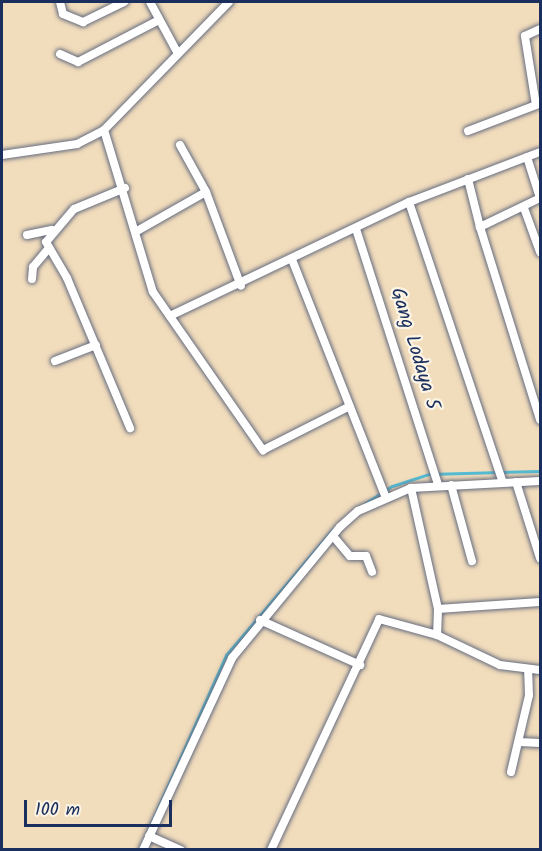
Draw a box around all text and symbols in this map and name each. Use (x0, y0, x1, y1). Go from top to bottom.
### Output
street label: Gang Lodaya 5 (384, 285, 444, 413)
scale bar (27, 788, 176, 826)
text: 100 m (35, 796, 80, 825)

